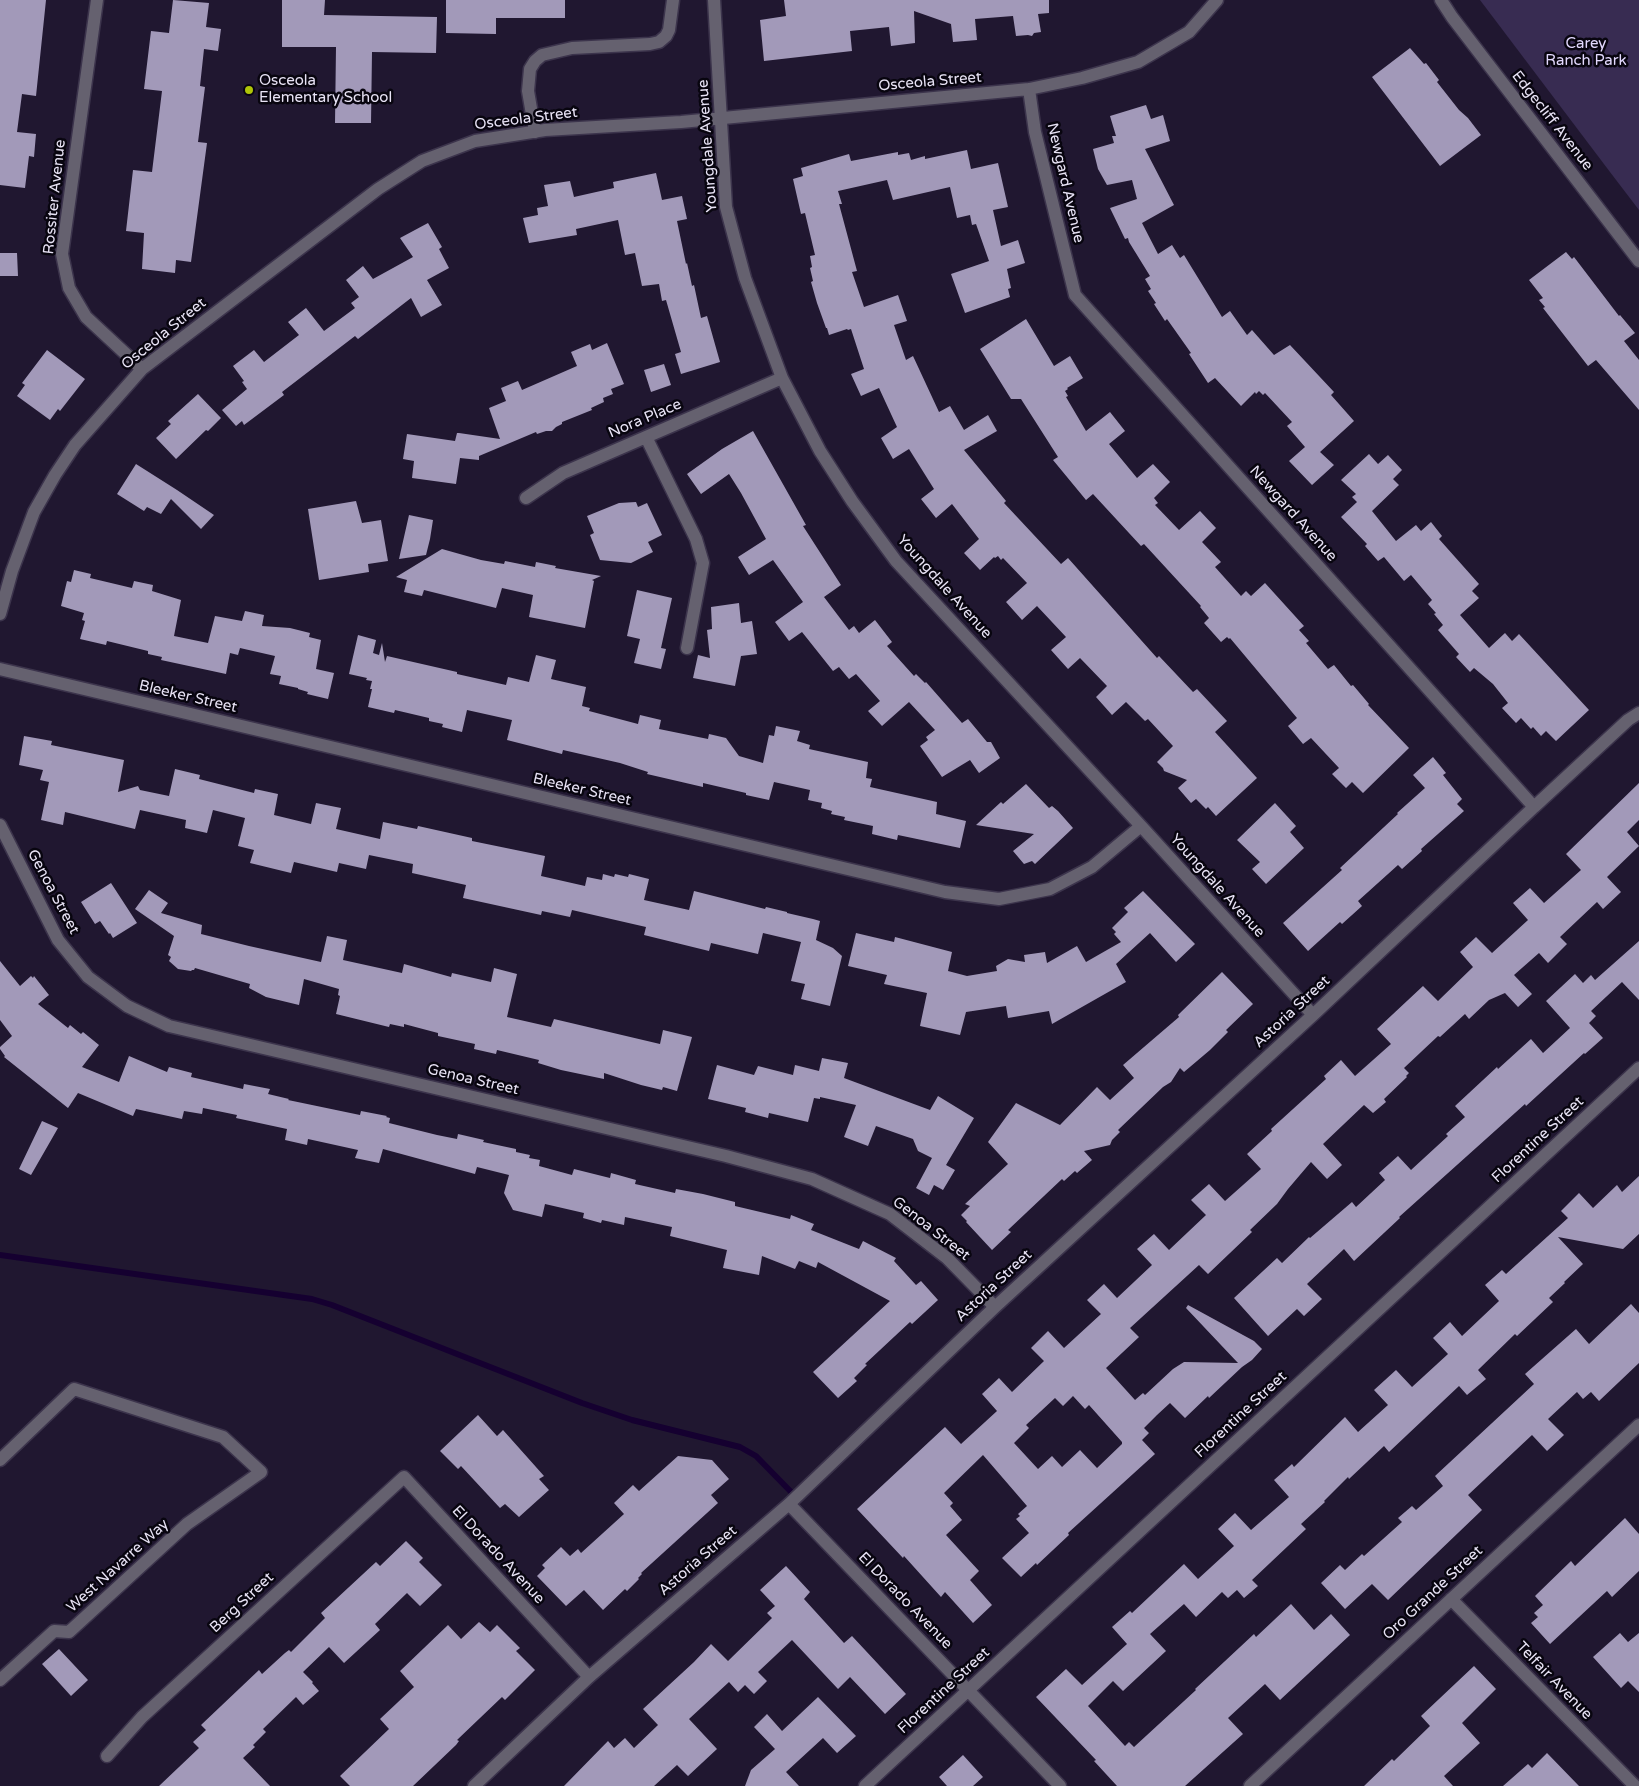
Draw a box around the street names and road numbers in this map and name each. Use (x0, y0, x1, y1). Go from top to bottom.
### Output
street label: Edgecliff Avenue (1508, 68, 1596, 174)
street label: Osceola Street (878, 69, 982, 95)
street label: Youngdale Avenue (694, 79, 722, 213)
street label: Osceola Street (473, 104, 579, 134)
street label: Newgard Avenue (1042, 121, 1088, 245)
street label: Rossiter Avenue (40, 139, 70, 255)
street label: Osceola Street (118, 294, 210, 374)
street label: Nora Place (606, 396, 684, 442)
street label: Newgard Avenue (1245, 462, 1341, 566)
street label: Youngdale Avenue (893, 532, 995, 642)
street label: Bleeker Street (137, 677, 239, 717)
street label: Bleeker Street (531, 770, 633, 810)
street label: Youngdale Avenue (1166, 831, 1268, 941)
street label: Genoa Street (23, 847, 83, 937)
street label: Astoria Street (1250, 972, 1334, 1052)
street label: Genoa Street (426, 1061, 520, 1099)
street label: Florentine Street (1488, 1093, 1588, 1187)
street label: Genoa Street (889, 1193, 973, 1265)
street label: Astoria Street (952, 1246, 1036, 1326)
street label: Florentine Street (1191, 1368, 1291, 1462)
street label: El Dorado Avenue (448, 1502, 548, 1608)
street label: West Navarre Way (63, 1516, 173, 1616)
street label: Astoria Street (655, 1522, 741, 1600)
street label: Oro Grande Street (1379, 1542, 1487, 1644)
street label: El Dorado Avenue (854, 1549, 956, 1653)
street label: Berg Street (206, 1569, 278, 1637)
street label: Telfair Avenue (1512, 1638, 1596, 1724)
street label: Florentine Street (894, 1644, 994, 1738)

